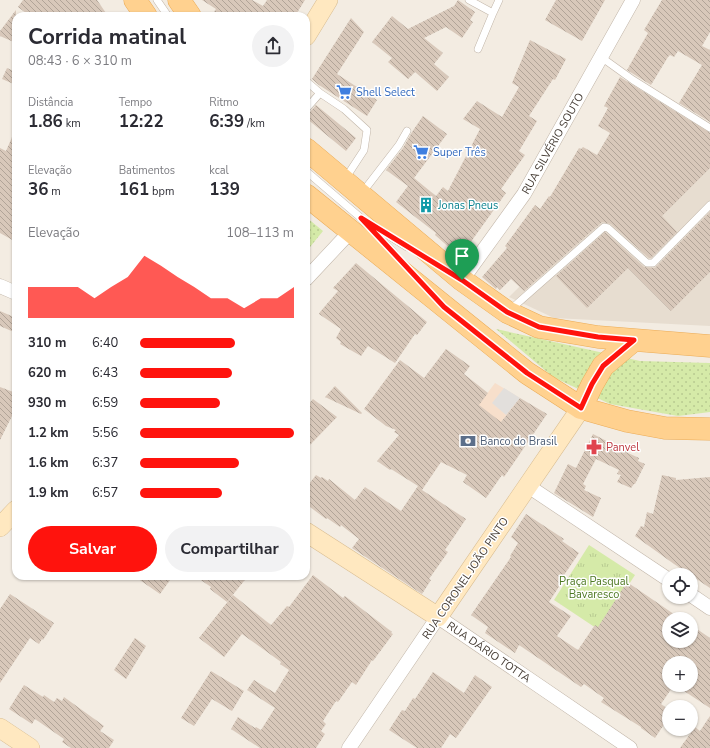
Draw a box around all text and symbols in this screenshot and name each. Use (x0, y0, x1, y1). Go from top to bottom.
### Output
text: Corrida matinal (28, 22, 186, 52)
button: share (252, 25, 294, 67)
text: 08:43 · 6 × 310 m (28, 52, 132, 70)
supermarket icon: Shell Select (335, 83, 353, 101)
place label: Shell Select (356, 85, 415, 100)
street label: RUA SILVÉRIO SOUTO (518, 90, 587, 197)
text: Distância (28, 95, 73, 110)
text: Tempo (119, 95, 152, 110)
text: Ritmo (209, 95, 239, 110)
text: 1.86 (28, 110, 63, 133)
text: 12:22 (119, 110, 164, 133)
text: 6:39 (209, 110, 244, 133)
text: km (63, 116, 81, 131)
text: /km (244, 116, 265, 131)
supermarket icon: Super Três (412, 143, 430, 161)
place label: Super Três (433, 145, 486, 160)
text: Elevação (28, 163, 72, 178)
text: Batimentos (119, 163, 175, 178)
text: kcal (209, 163, 229, 178)
text: 36 (28, 178, 48, 201)
text: 161 (119, 178, 149, 201)
text: 139 (209, 178, 240, 201)
text: m (48, 184, 61, 199)
text: bpm (149, 184, 174, 199)
building icon: Jonas Pneus (417, 196, 435, 214)
place label: Jonas Pneus (437, 198, 498, 213)
text: Elevação (28, 224, 80, 242)
text: 108–113 m (226, 224, 294, 242)
pin (445, 239, 479, 280)
icon: arrive (451, 245, 473, 267)
text: 310 m (28, 334, 66, 352)
text: 6:40 (92, 334, 118, 352)
text: 620 m (28, 364, 66, 382)
text: 6:43 (92, 364, 118, 382)
text: 930 m (28, 394, 66, 412)
text: 6:59 (92, 394, 118, 412)
text: 1.2 km (28, 424, 69, 442)
text: 5:56 (92, 424, 118, 442)
bank icon: Banco do Brasil (459, 432, 477, 450)
place label: Banco do Brasil (480, 434, 558, 449)
pharmacy icon: Panvel (585, 438, 603, 456)
place label: Panvel (606, 440, 640, 455)
text: 1.6 km (28, 454, 69, 472)
text: 6:37 (92, 454, 118, 472)
text: 1.9 km (28, 484, 69, 502)
text: 6:57 (92, 484, 118, 502)
street label: RUA CORONEL JOÃO PINTO (419, 514, 512, 642)
button: Salvar (28, 526, 157, 572)
button: Compartilhar (165, 526, 294, 572)
map controls (662, 568, 698, 736)
button: locate (662, 568, 698, 604)
park label: Praça Pasqual Bavaresco (559, 574, 630, 602)
button: layers (662, 612, 698, 648)
street label: RUA DÁRIO TOTTA (444, 618, 533, 686)
button: + (662, 656, 698, 692)
button: − (662, 700, 698, 736)

